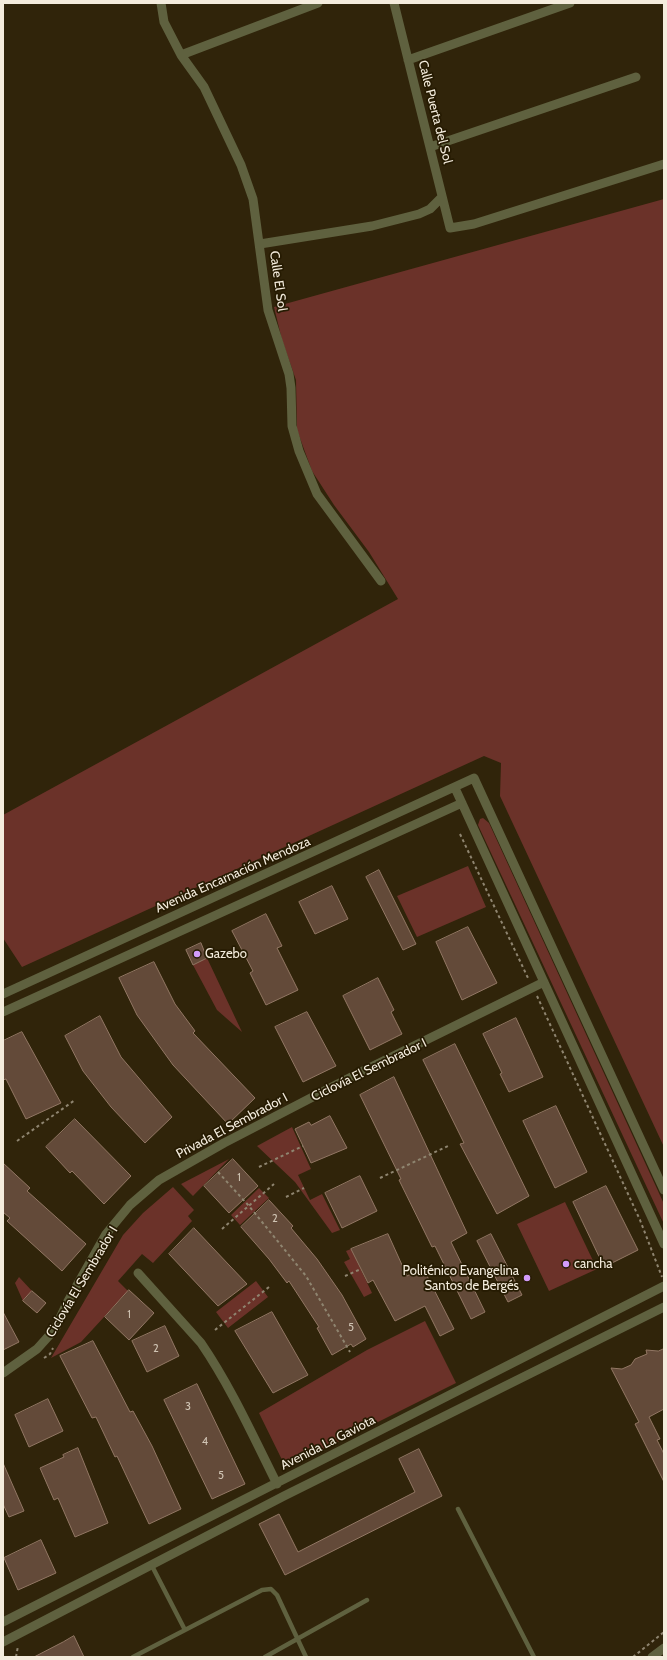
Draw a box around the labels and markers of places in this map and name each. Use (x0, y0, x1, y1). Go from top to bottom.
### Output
place label: Gazebo (205, 946, 247, 962)
marker: Gazebo (192, 949, 202, 959)
place label: cancha (574, 1256, 613, 1272)
marker: cancha (561, 1259, 571, 1269)
place label: Politénico Evangelina Santos de Bergés (403, 1263, 519, 1294)
marker: Politénico Evangelina Santos de Bergés (522, 1273, 532, 1283)

